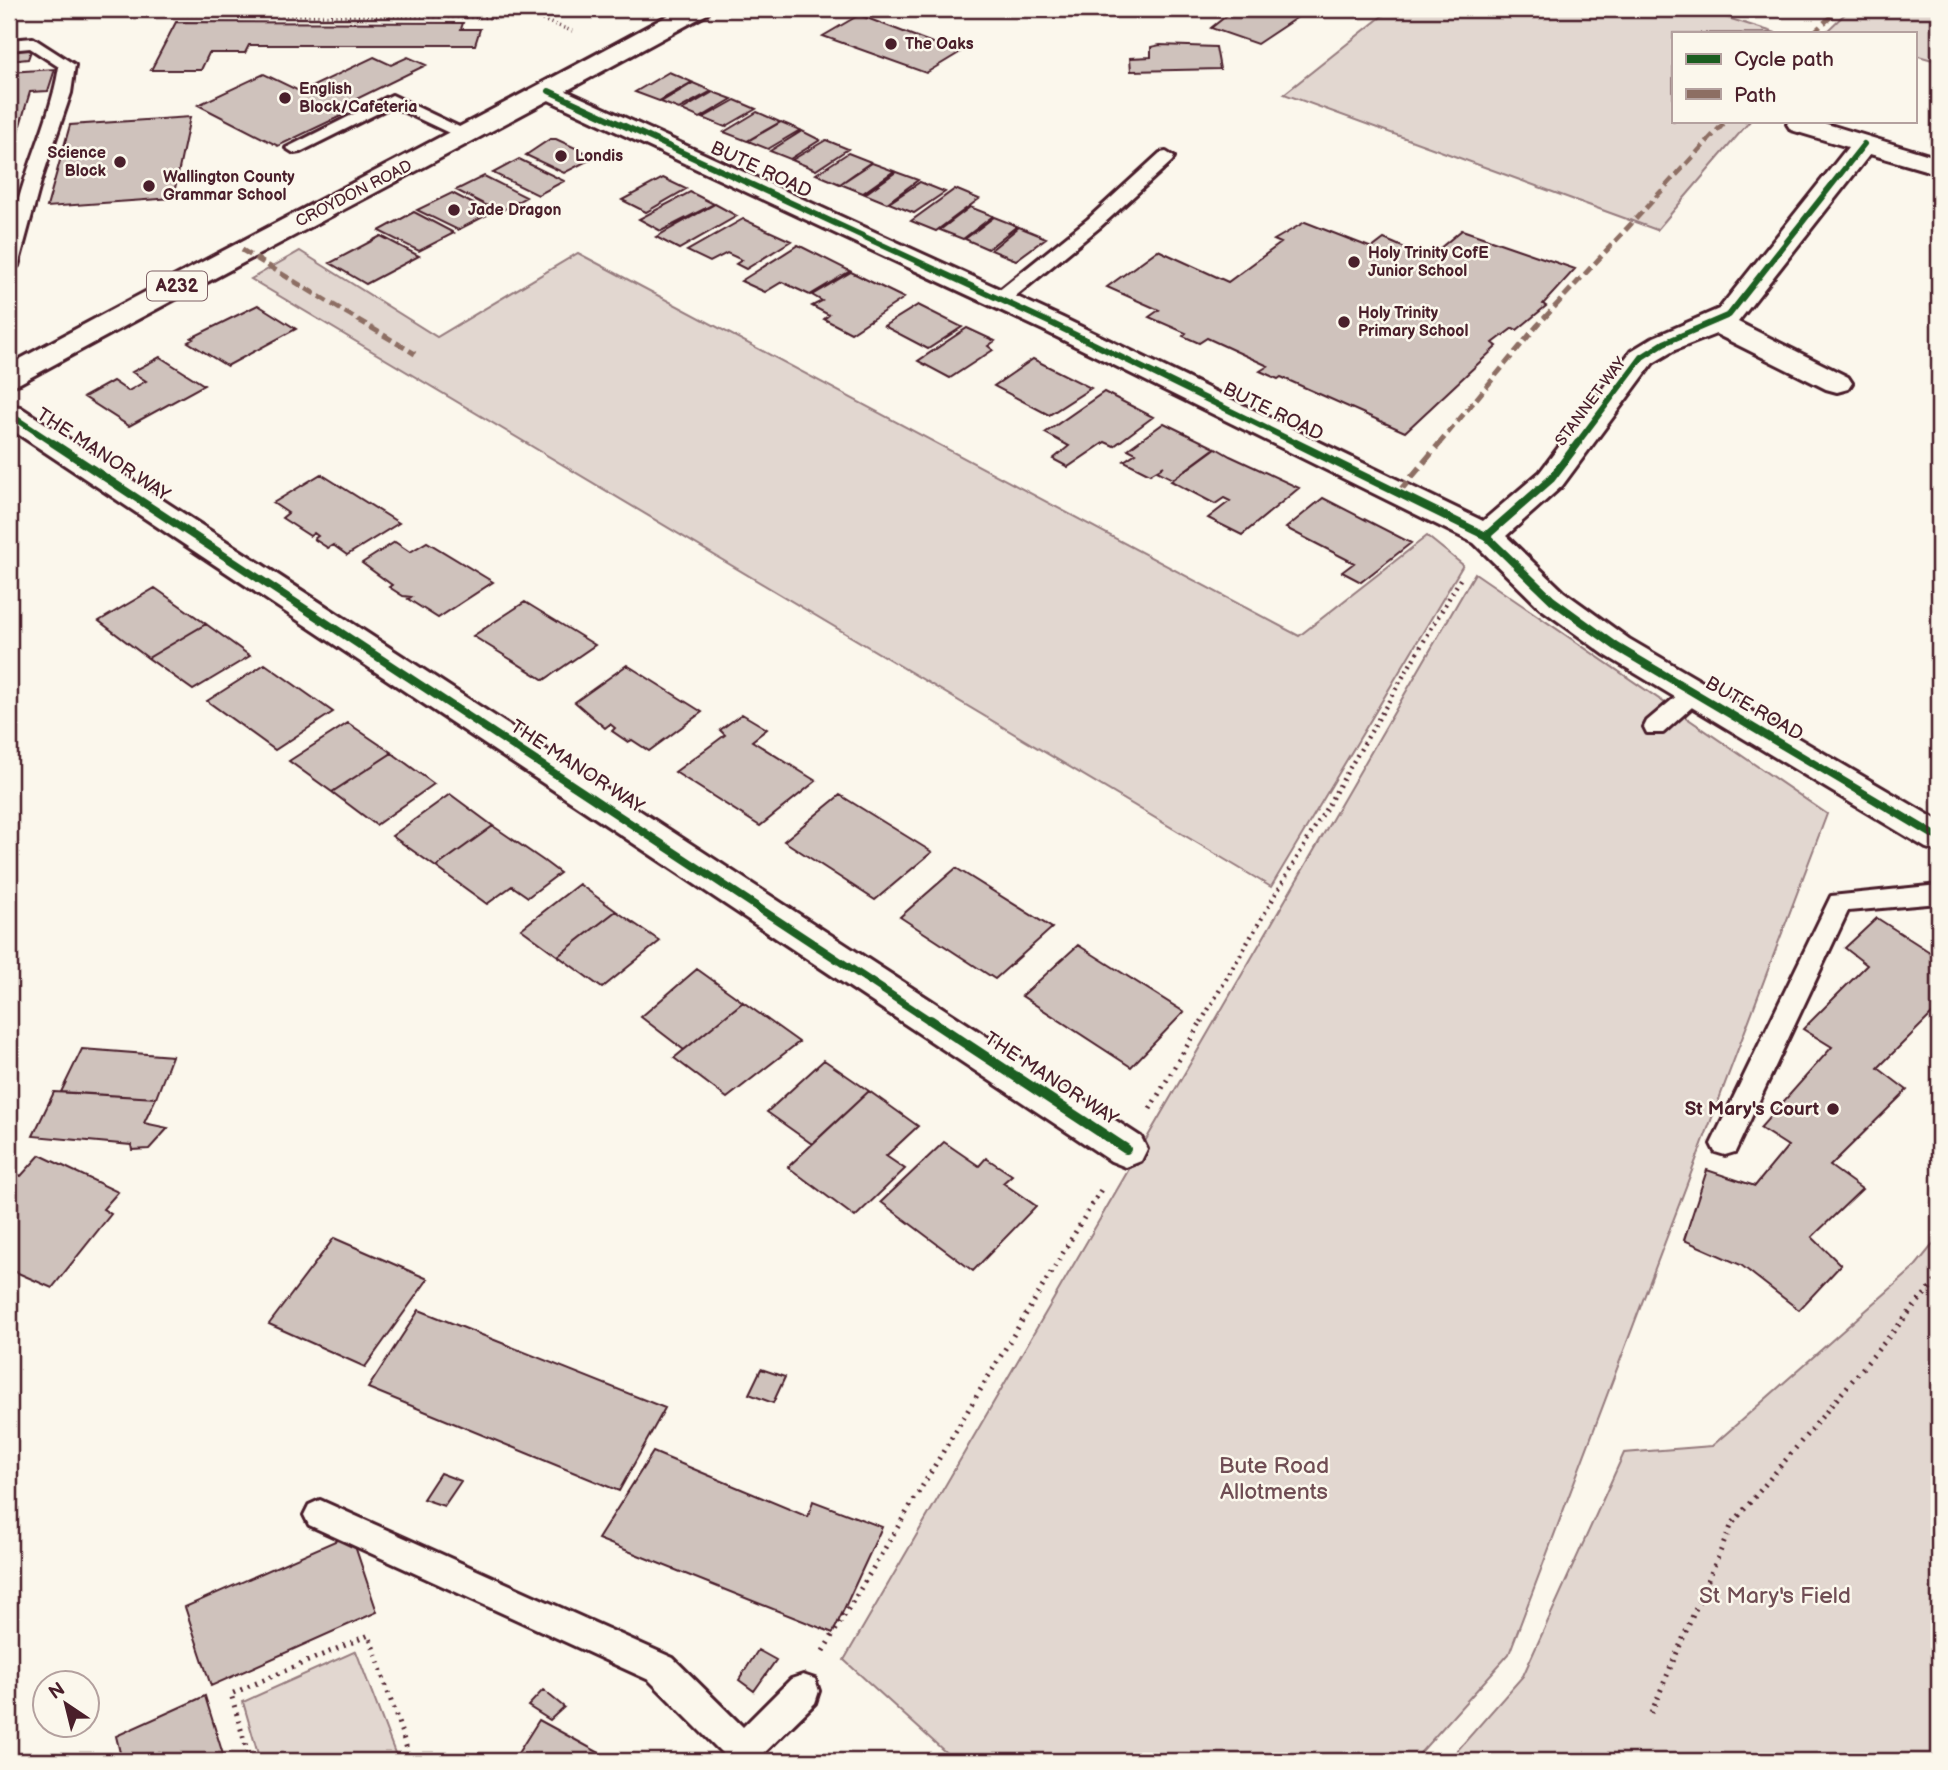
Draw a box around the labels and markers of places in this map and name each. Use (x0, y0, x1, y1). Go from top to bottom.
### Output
place label: The Oaks (905, 35, 974, 54)
marker: The Oaks (883, 36, 899, 52)
place label: English Block/Cafeteria (299, 80, 417, 117)
marker: English Block/Cafeteria (277, 90, 293, 106)
place label: Science Block (48, 144, 107, 181)
place label: Londis (575, 147, 623, 166)
marker: Londis (553, 148, 569, 164)
marker: Science Block (112, 154, 128, 170)
place label: Wallington County Grammar School (163, 168, 295, 205)
marker: Wallington County Grammar School (141, 178, 157, 194)
place label: Jade Dragon (468, 201, 562, 220)
marker: Jade Dragon (446, 202, 462, 218)
place label: Holy Trinity CofE Junior School (1368, 244, 1489, 281)
marker: Holy Trinity CofE Junior School (1346, 254, 1362, 270)
place label: Holy Trinity Primary School (1358, 304, 1468, 341)
marker: Holy Trinity Primary School (1336, 314, 1352, 330)
place label: St Mary's Court (1685, 1098, 1820, 1121)
marker: St Mary's Court (1825, 1101, 1841, 1117)

